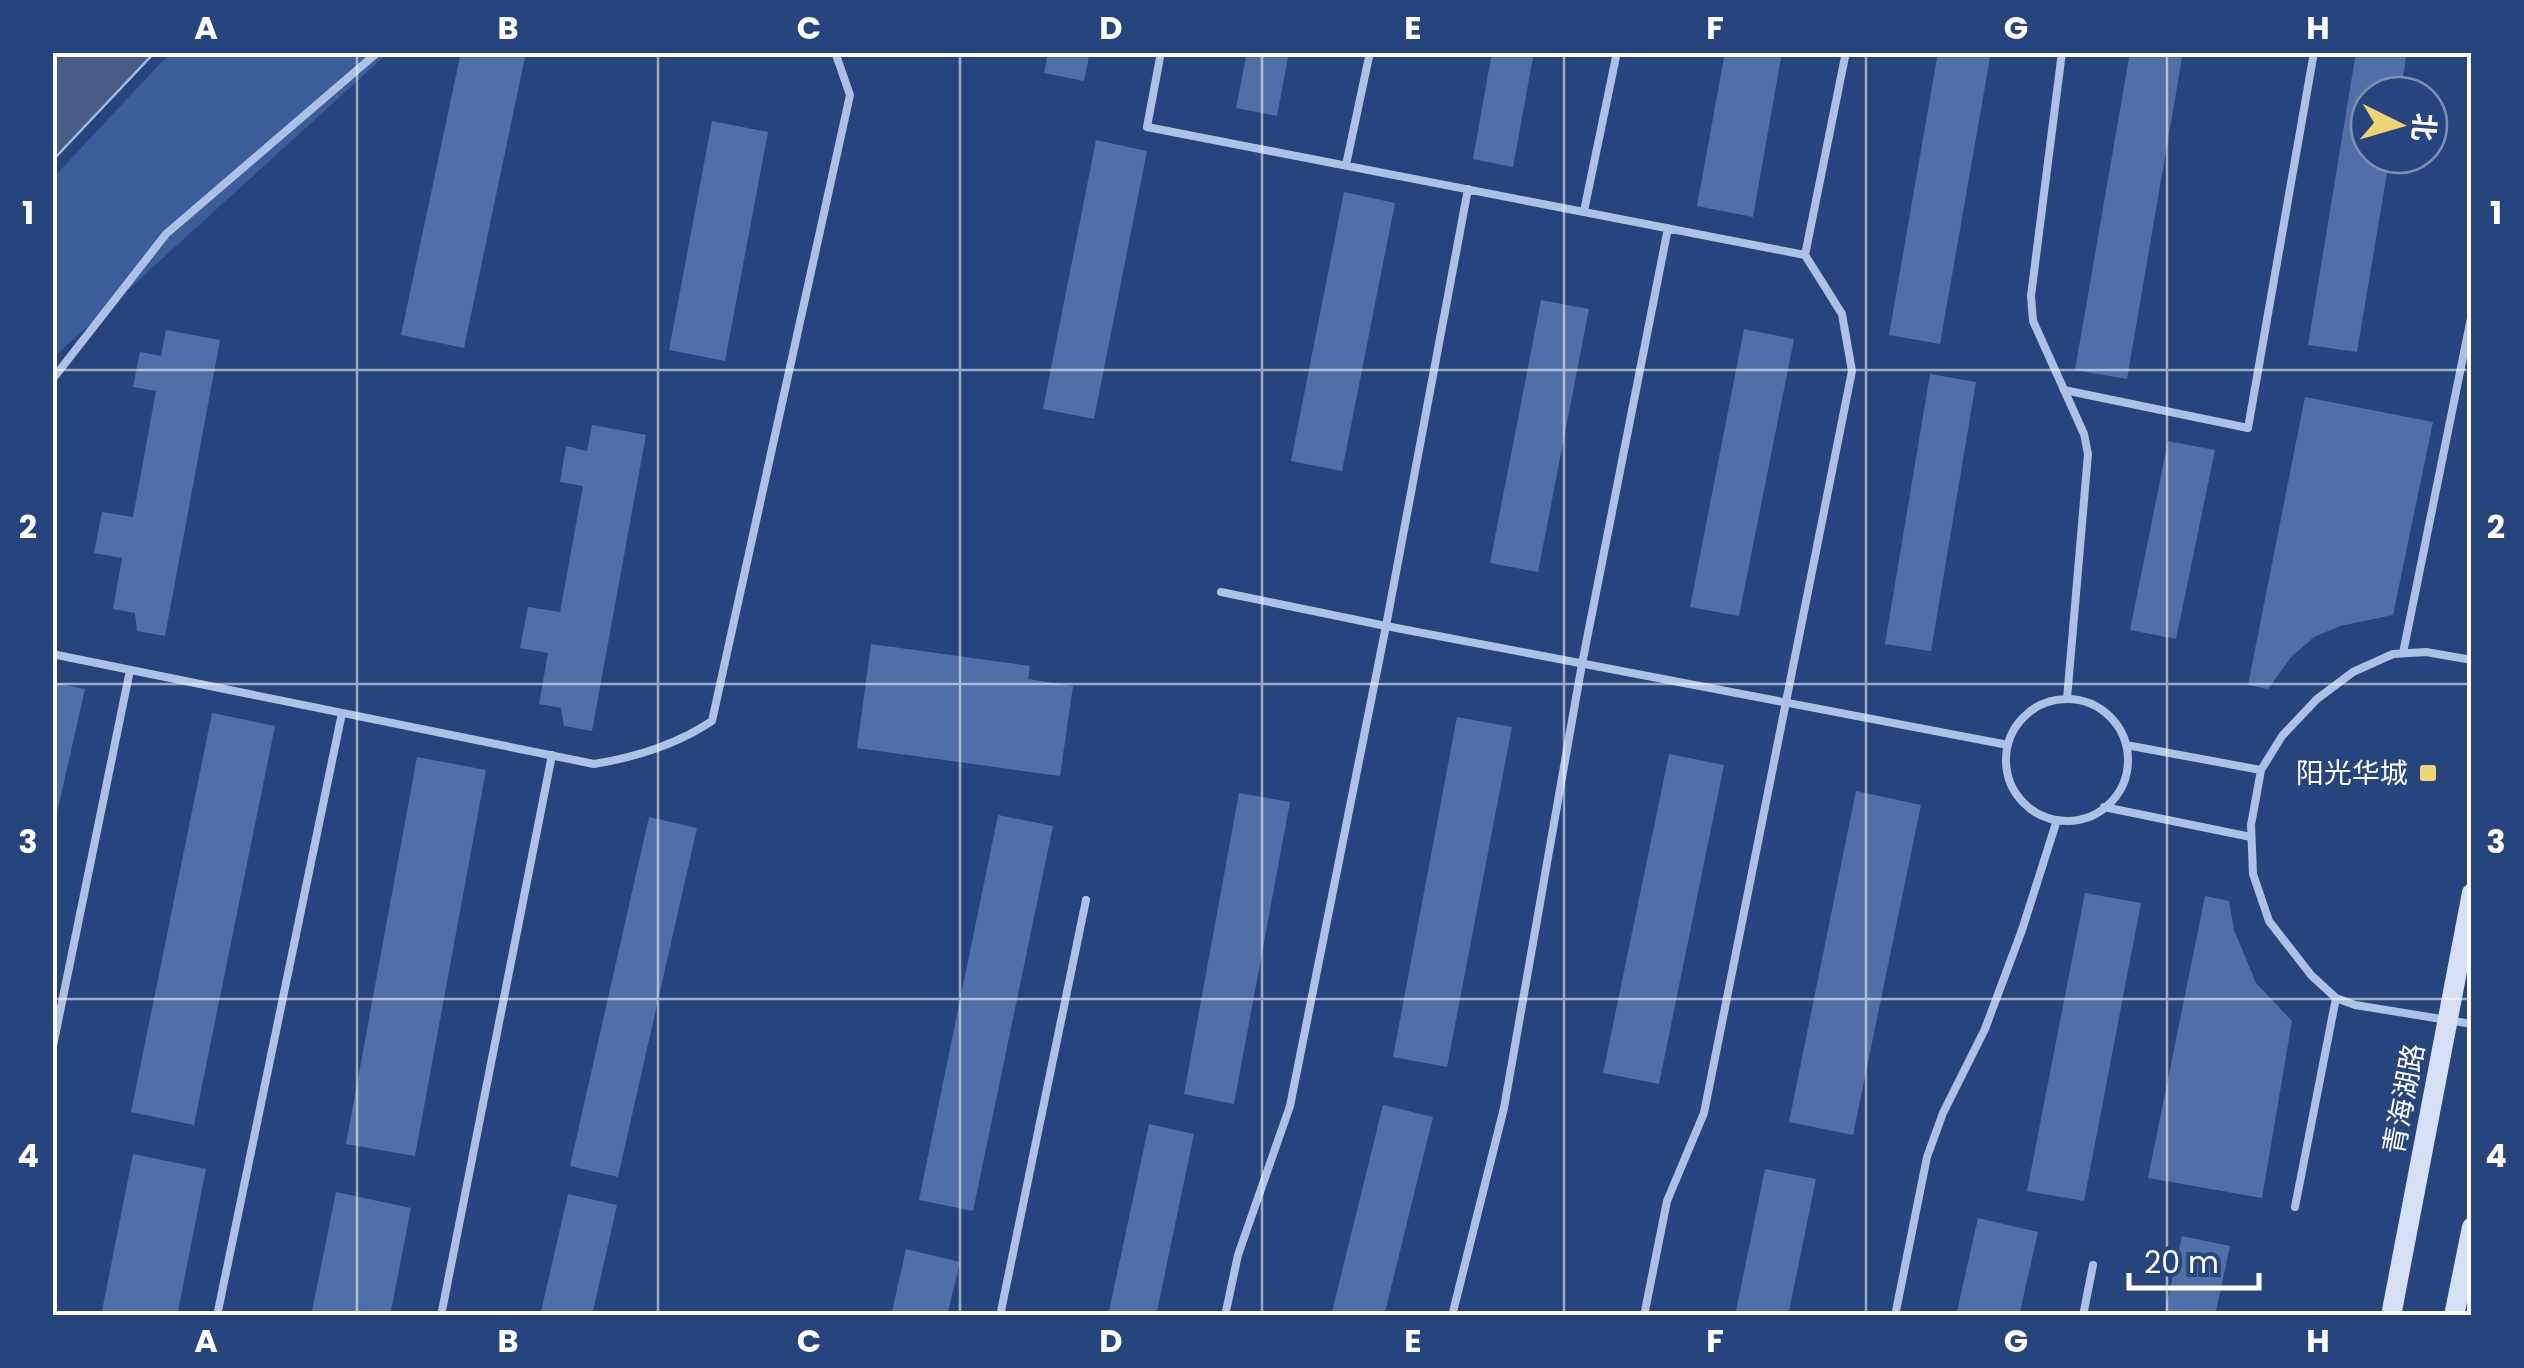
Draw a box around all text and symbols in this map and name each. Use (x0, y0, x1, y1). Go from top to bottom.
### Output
text: A (194, 5, 218, 50)
text: B (497, 5, 519, 50)
text: C (797, 5, 821, 50)
text: D (1099, 5, 1123, 50)
text: E (1404, 5, 1422, 50)
text: F (1706, 5, 1724, 50)
text: G (2004, 5, 2028, 50)
text: H (2306, 5, 2330, 50)
north arrow (2349, 75, 2449, 175)
text: 北 (2403, 111, 2444, 143)
text: 1 (22, 190, 34, 235)
text: 1 (2490, 190, 2502, 235)
text: 2 (19, 504, 37, 549)
text: 2 (2487, 504, 2505, 549)
place label: 阳光华城 (2296, 754, 2408, 793)
marker: 阳光华城 (2417, 762, 2439, 784)
text: 3 (18, 819, 38, 864)
text: 3 (2486, 819, 2506, 864)
street label: 青海湖路 (2374, 1040, 2434, 1158)
text: 4 (17, 1133, 39, 1178)
text: 4 (2485, 1133, 2507, 1178)
scale bar (2129, 1228, 2259, 1290)
text: 20 m (2144, 1241, 2219, 1284)
text: A (194, 1318, 218, 1363)
text: B (497, 1318, 519, 1363)
text: C (797, 1318, 821, 1363)
text: D (1099, 1318, 1123, 1363)
text: E (1404, 1318, 1422, 1363)
text: F (1706, 1318, 1724, 1363)
text: G (2004, 1318, 2028, 1363)
text: H (2306, 1318, 2330, 1363)

